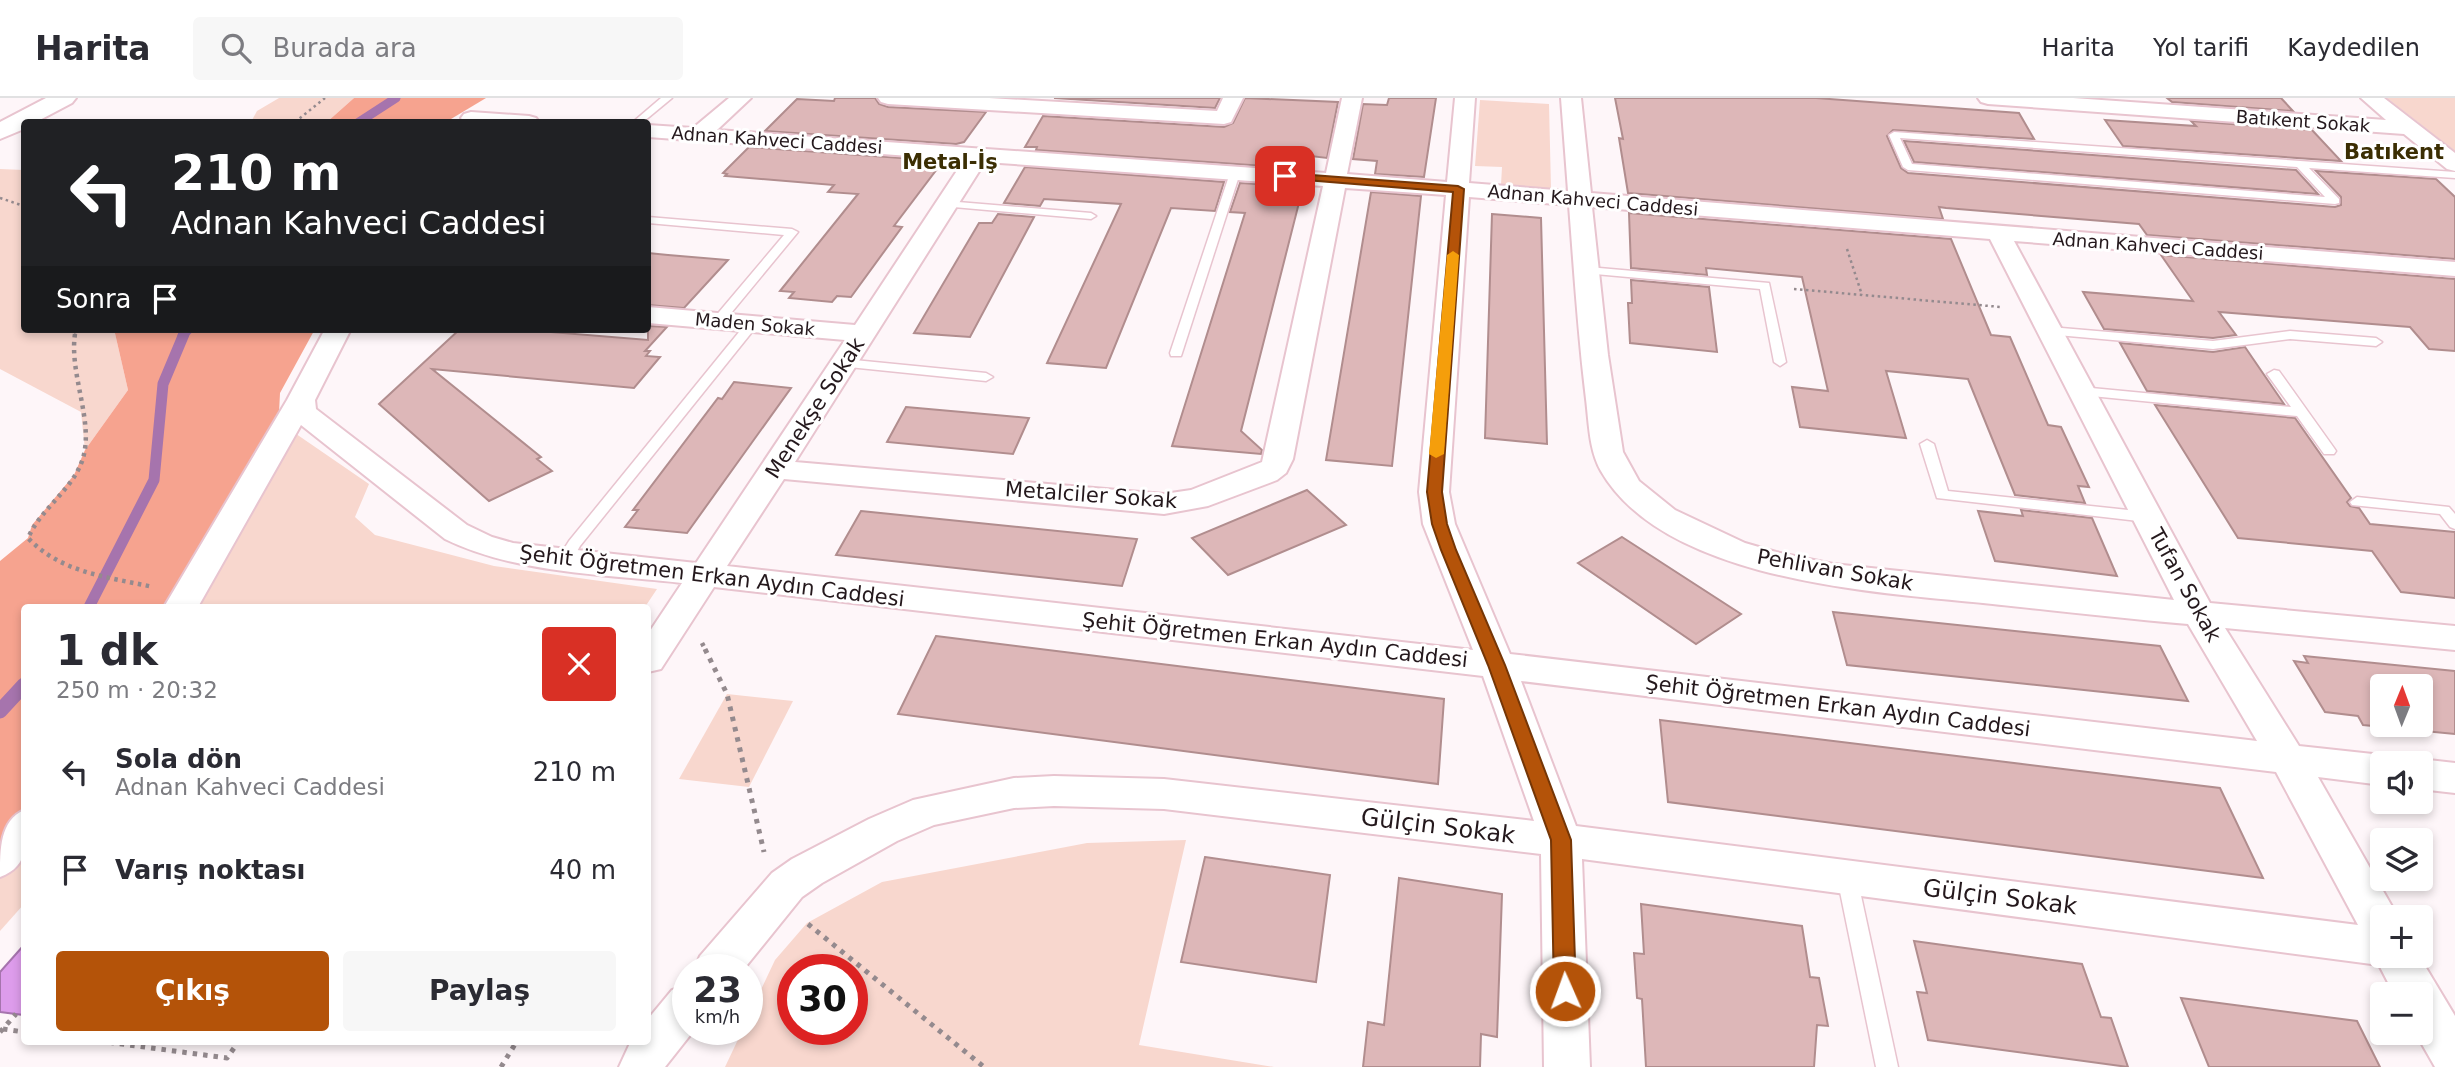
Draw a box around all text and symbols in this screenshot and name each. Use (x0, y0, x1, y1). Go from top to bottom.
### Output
search box (193, 17, 683, 80)
text: Harita (35, 29, 151, 68)
icon: search (217, 29, 255, 67)
text: Burada ara (273, 33, 417, 63)
text: Harita (2042, 34, 2115, 62)
text: Yol tarifi (2153, 34, 2249, 62)
text: Kaydedilen (2287, 34, 2420, 62)
street label: Batıkent Sokak (2235, 106, 2371, 136)
street label: Adnan Kahveci Caddesi (671, 122, 883, 158)
district label: Batıkent (2344, 140, 2444, 164)
text: 210 m (171, 145, 341, 202)
pin (1255, 146, 1315, 206)
icon: left (56, 147, 147, 238)
district label: Metal-İş (902, 149, 998, 174)
icon: arrive (1266, 157, 1304, 195)
street label: Adnan Kahveci Caddesi (1487, 180, 1699, 220)
text: Adnan Kahveci Caddesi (171, 204, 546, 242)
street label: Adnan Kahveci Caddesi (2052, 228, 2264, 264)
icon: arrive (146, 280, 184, 318)
text: Sonra (56, 284, 132, 314)
street label: Maden Sokak (694, 308, 816, 340)
street label: Menekşe Sokak (761, 332, 870, 483)
street label: Metalciler Sokak (1004, 477, 1179, 513)
street label: Tufan Sokak (2143, 523, 2226, 647)
street label: Şehit Öğretmen Erkan Aydın Caddesi (518, 539, 906, 612)
street label: Pehlivan Sokak (1755, 544, 1916, 596)
street label: Şehit Öğretmen Erkan Aydın Caddesi (1081, 607, 1469, 672)
text: 1 dk (56, 626, 158, 675)
button: close (542, 627, 616, 701)
street label: Şehit Öğretmen Erkan Aydın Caddesi (1644, 669, 2032, 742)
north arrow (2370, 674, 2432, 737)
map controls (2370, 674, 2433, 1045)
text: 250 m · 20:32 (56, 677, 218, 703)
text: Sola dön (115, 744, 242, 774)
button: sound (2370, 751, 2433, 814)
icon: left (56, 753, 94, 791)
text: 210 m (533, 757, 616, 787)
text: Adnan Kahveci Caddesi (115, 774, 385, 800)
street label: Gülçin Sokak (1359, 803, 1517, 849)
button: layers (2370, 828, 2433, 891)
icon: arrive (56, 851, 94, 889)
text: Varış noktası (115, 855, 306, 885)
text: 40 m (549, 855, 616, 885)
street label: Gülçin Sokak (1921, 874, 2079, 920)
button: + (2370, 905, 2433, 968)
button: Çıkış (56, 951, 329, 1031)
button: Paylaş (343, 951, 616, 1031)
speed limit sign: 30 (777, 954, 868, 1045)
position arrow (1528, 954, 1602, 1028)
text: 23 (693, 970, 742, 1010)
button: − (2370, 982, 2433, 1045)
text: km/h (695, 1006, 740, 1027)

